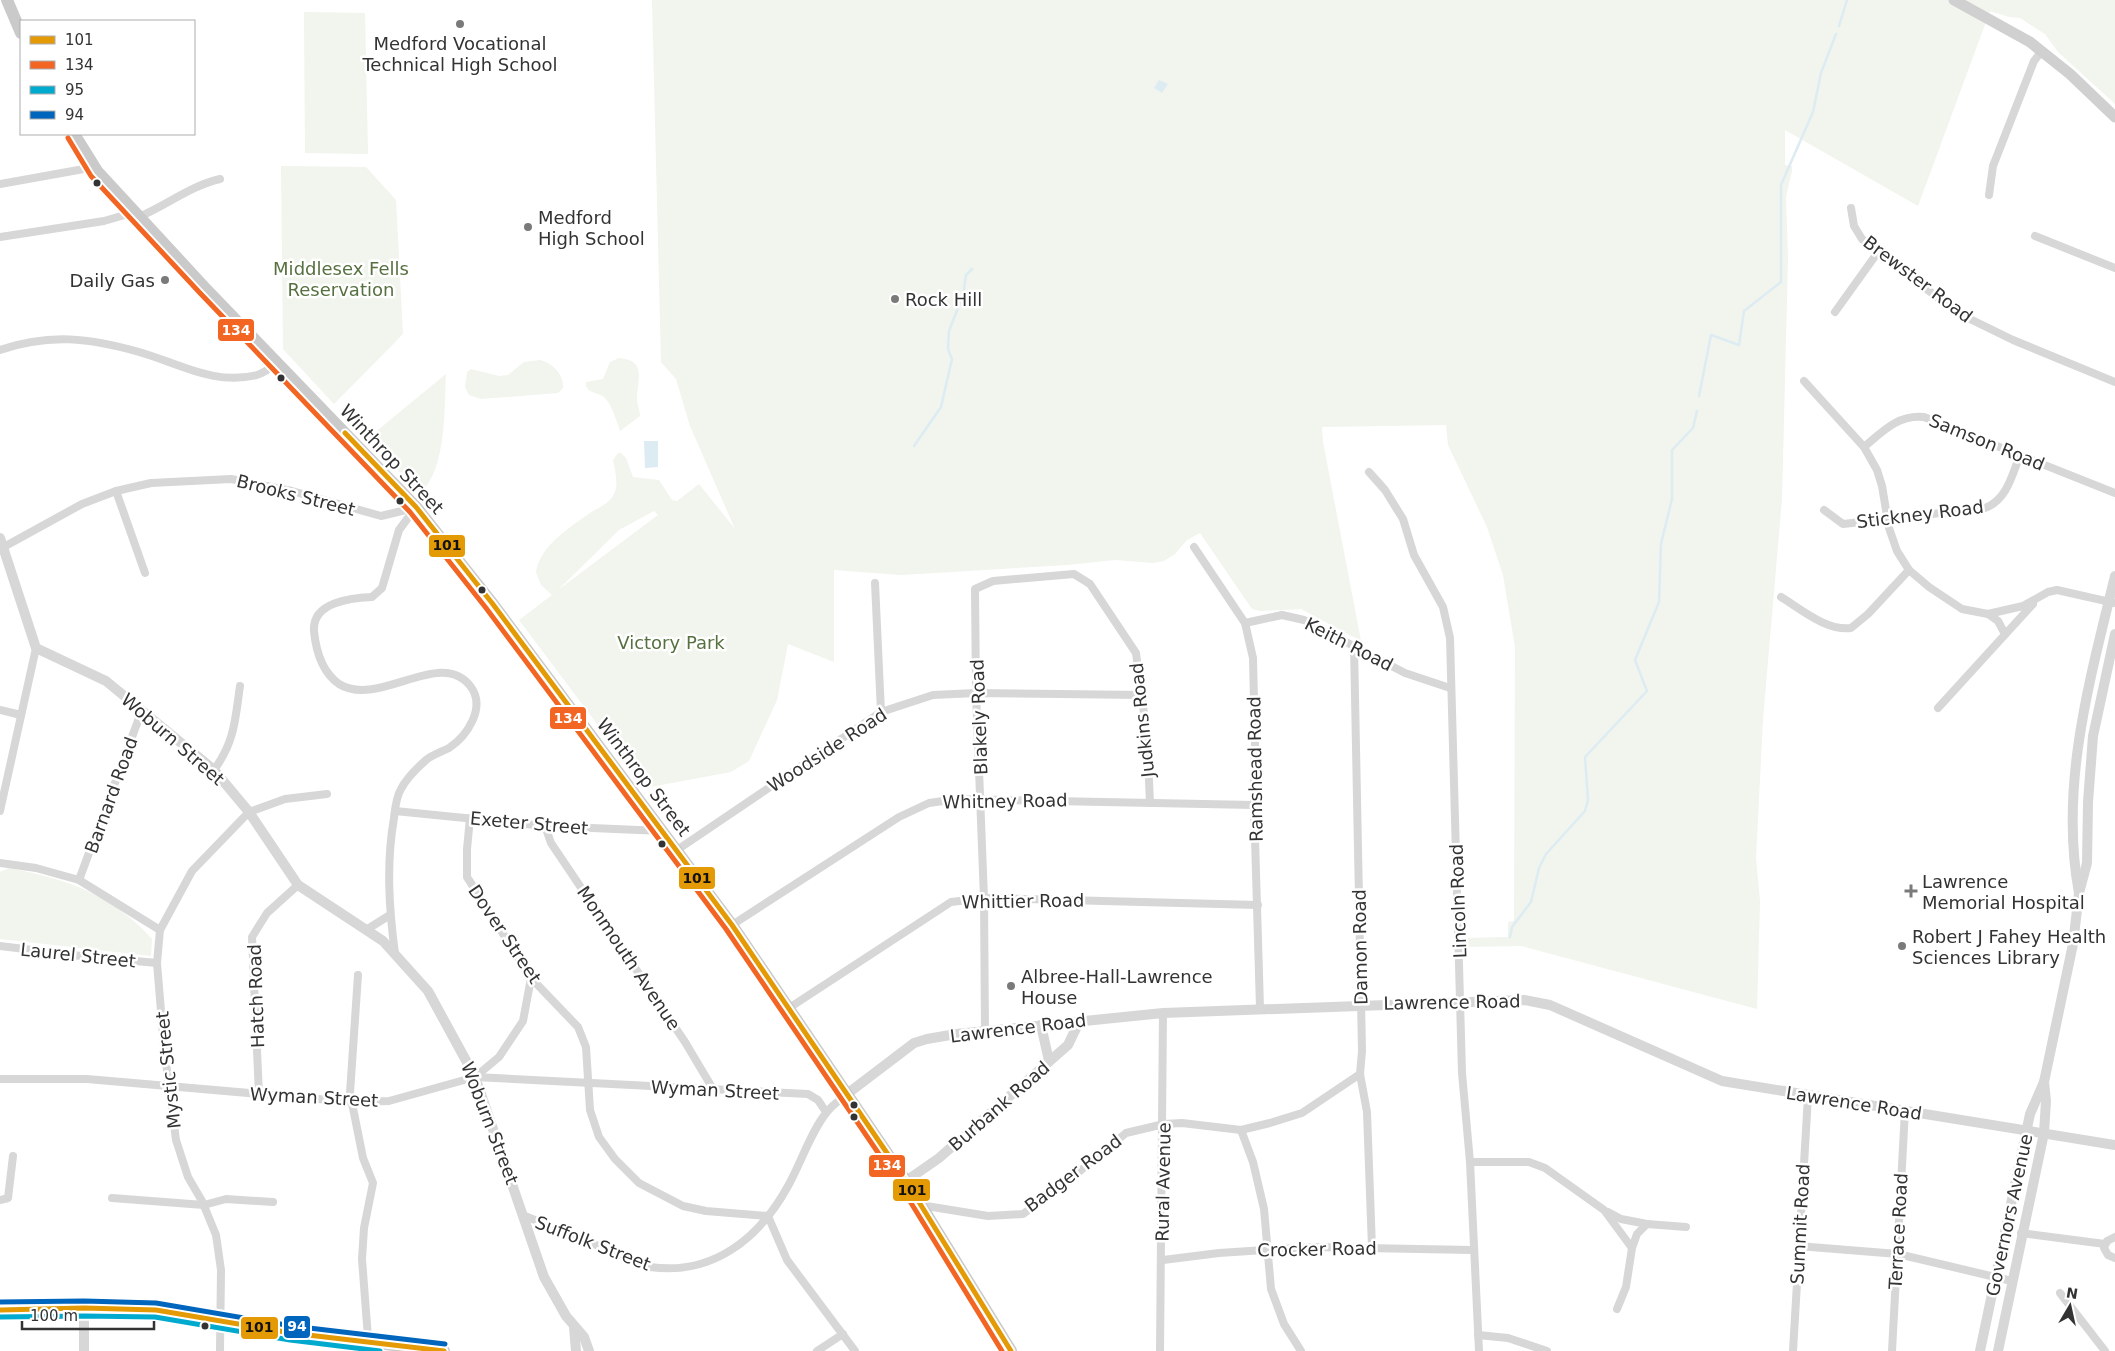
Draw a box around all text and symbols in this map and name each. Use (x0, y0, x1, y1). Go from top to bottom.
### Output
marker: Medford Vocational Technical High School (454, 18, 466, 30)
legend (20, 20, 195, 135)
text: 101 (65, 31, 94, 49)
place label: Medford Vocational Technical High School (361, 33, 558, 75)
text: 134 (65, 56, 94, 74)
text: 95 (65, 81, 84, 99)
text: 94 (65, 106, 84, 124)
unlabelled marker (92, 178, 102, 188)
place label: Medford High School (538, 207, 645, 249)
marker: Medford High School (522, 221, 534, 233)
street label: Brewster Road (1859, 231, 1977, 327)
park label: Middlesex Fells Reservation (273, 258, 409, 300)
place label: Daily Gas (69, 270, 155, 291)
marker: Daily Gas (159, 274, 171, 286)
place label: Rock Hill (905, 289, 982, 310)
marker: Rock Hill (889, 293, 901, 305)
line badge: 134 (217, 318, 255, 342)
text: 134 (221, 322, 251, 338)
unlabelled marker (276, 373, 286, 383)
street label: Winthrop Street (336, 400, 448, 518)
street label: Samson Road (1926, 409, 2048, 475)
street label: Brooks Street (234, 470, 358, 520)
unlabelled marker (395, 496, 405, 506)
street label: Stickney Road (1855, 496, 1985, 532)
line badge: 101 (428, 534, 466, 558)
text: 101 (432, 537, 462, 553)
unlabelled marker (477, 585, 487, 595)
street label: Keith Road (1301, 613, 1397, 675)
park label: Victory Park (617, 632, 725, 653)
street label: Blakely Road (966, 659, 992, 775)
street label: Judkins Road (1126, 662, 1159, 779)
street label: Woburn Street (117, 689, 229, 789)
street label: Ramshead Road (1243, 696, 1267, 842)
street label: Woodside Road (763, 704, 891, 796)
line badge: 134 (549, 706, 587, 730)
text: 134 (553, 710, 583, 726)
street label: Winthrop Street (593, 714, 695, 840)
street label: Barnard Road (80, 734, 142, 856)
street label: Whitney Road (942, 789, 1068, 813)
street label: Exeter Street (469, 807, 589, 839)
unlabelled marker (657, 839, 667, 849)
street label: Lincoln Road (1446, 843, 1470, 959)
line badge: 101 (678, 866, 716, 890)
text: 101 (682, 870, 712, 886)
place label: Lawrence Memorial Hospital (1922, 871, 2085, 913)
street label: Dover Street (464, 881, 546, 987)
street label: Monmouth Avenue (573, 882, 685, 1034)
marker: Lawrence Memorial Hospital (1904, 884, 1918, 898)
street label: Whittier Road (961, 889, 1085, 913)
street label: Damon Road (1348, 889, 1372, 1005)
place label: Robert J Fahey Health Sciences Library (1912, 926, 2106, 968)
street label: Laurel Street (19, 938, 137, 972)
marker: Robert J Fahey Health Sciences Library (1896, 940, 1908, 952)
street label: Hatch Road (244, 944, 268, 1048)
place label: Albree-Hall-Lawrence House (1021, 966, 1213, 1008)
marker: Albree-Hall-Lawrence House (1005, 980, 1017, 992)
street label: Lawrence Road (1383, 990, 1521, 1014)
street label: Lawrence Road (949, 1009, 1087, 1047)
street label: Mystic Street (151, 1010, 185, 1130)
street label: Burbank Road (944, 1057, 1054, 1155)
street label: Woburn Street (457, 1059, 523, 1187)
street label: Wyman Street (650, 1076, 780, 1104)
street label: Lawrence Road (1785, 1082, 1923, 1124)
street label: Wyman Street (249, 1083, 379, 1111)
unlabelled marker (849, 1100, 859, 1110)
unlabelled marker (849, 1112, 859, 1122)
street label: Rural Avenue (1151, 1122, 1175, 1242)
street label: Badger Road (1021, 1130, 1125, 1216)
street label: Governors Avenue (1982, 1132, 2036, 1298)
line badge: 134 (868, 1154, 906, 1178)
text: 134 (872, 1157, 902, 1173)
street label: Summit Road (1786, 1163, 1814, 1285)
street label: Terrace Road (1884, 1172, 1912, 1291)
line badge: 101 (892, 1178, 931, 1202)
text: 101 (897, 1182, 927, 1198)
street label: Suffolk Street (532, 1211, 654, 1275)
street label: Crocker Road (1257, 1237, 1377, 1261)
north arrow (2045, 1281, 2095, 1331)
text: N (2065, 1284, 2079, 1302)
scale bar (22, 1298, 155, 1330)
text: 100 m (30, 1307, 78, 1325)
line badge: 94 (283, 1315, 311, 1339)
line badge: 101 (240, 1316, 279, 1340)
text: 94 (287, 1318, 307, 1334)
text: 101 (244, 1319, 274, 1335)
unlabelled marker (200, 1321, 210, 1331)

